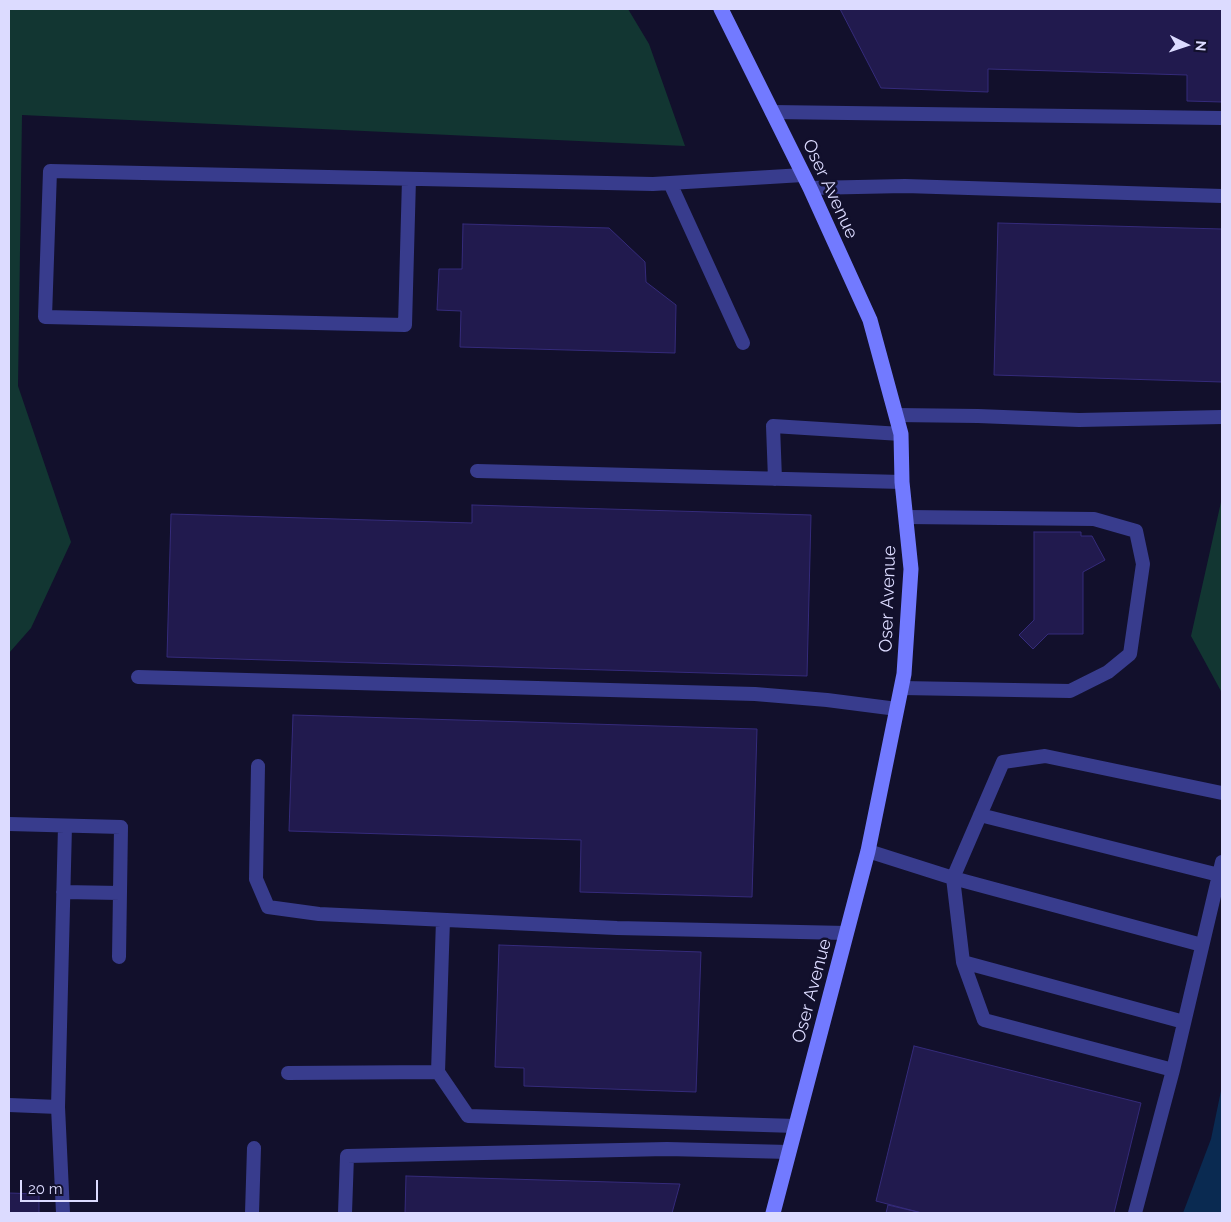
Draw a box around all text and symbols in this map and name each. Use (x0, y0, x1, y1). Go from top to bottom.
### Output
north arrow (1161, 20, 1211, 70)
text: N (1193, 40, 1209, 52)
street label: Oser Avenue (798, 136, 862, 242)
street label: Oser Avenue (875, 545, 901, 653)
street label: Oser Avenue (788, 937, 836, 1045)
scale bar (22, 1170, 100, 1202)
text: 20 m (28, 1180, 63, 1198)

